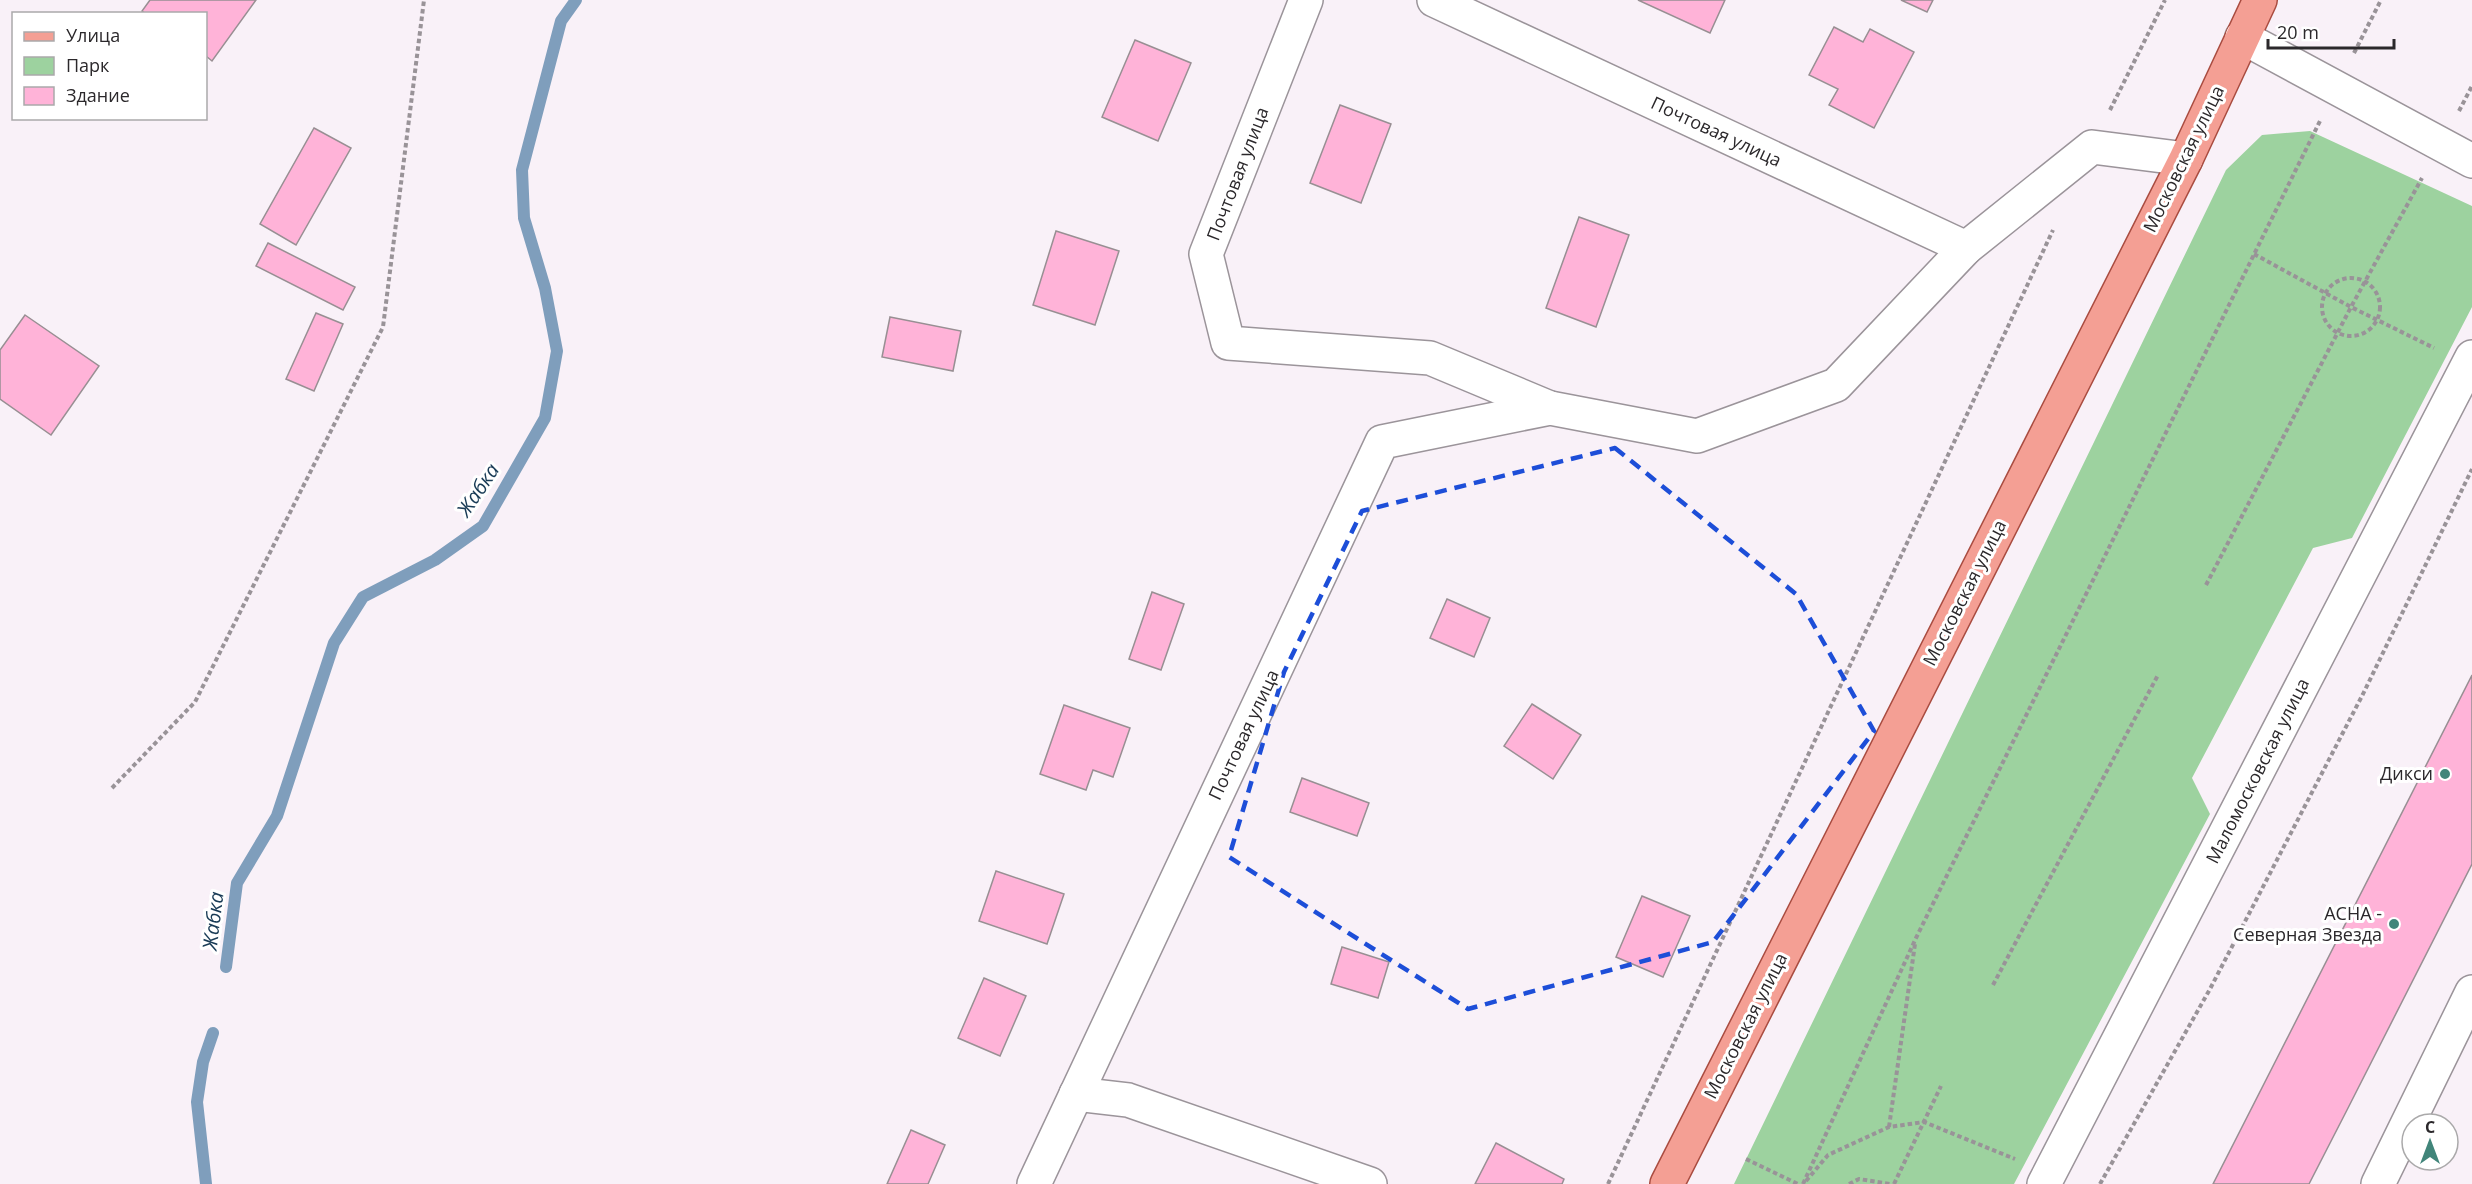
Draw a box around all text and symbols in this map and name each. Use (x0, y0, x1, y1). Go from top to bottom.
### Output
legend (12, 12, 207, 120)
scale bar (2268, 12, 2394, 50)
text: 20 m (2277, 20, 2319, 44)
text: Улица (66, 23, 120, 47)
text: Парк (66, 53, 110, 77)
street label: Московская улица (2137, 81, 2229, 236)
text: Здание (66, 83, 130, 107)
street label: Почтовая улица (1647, 90, 1785, 172)
street label: Почтовая улица (1201, 103, 1274, 244)
water label: Жабка (449, 458, 505, 522)
street label: Московская улица (1917, 516, 2011, 670)
street label: Почтовая улица (1202, 666, 1284, 804)
street label: Маломосковская улица (2200, 674, 2314, 867)
place label: Дикси (2380, 761, 2433, 785)
marker: Дикси (2438, 767, 2452, 781)
water label: Жабка (195, 890, 229, 953)
place label: АСНА - Северная Звезда (2233, 901, 2382, 946)
marker: АСНА - Северная Звезда (2387, 917, 2401, 931)
street label: Московская улица (1698, 949, 1792, 1103)
north arrow (2400, 1112, 2460, 1172)
text: С (2425, 1116, 2435, 1138)

